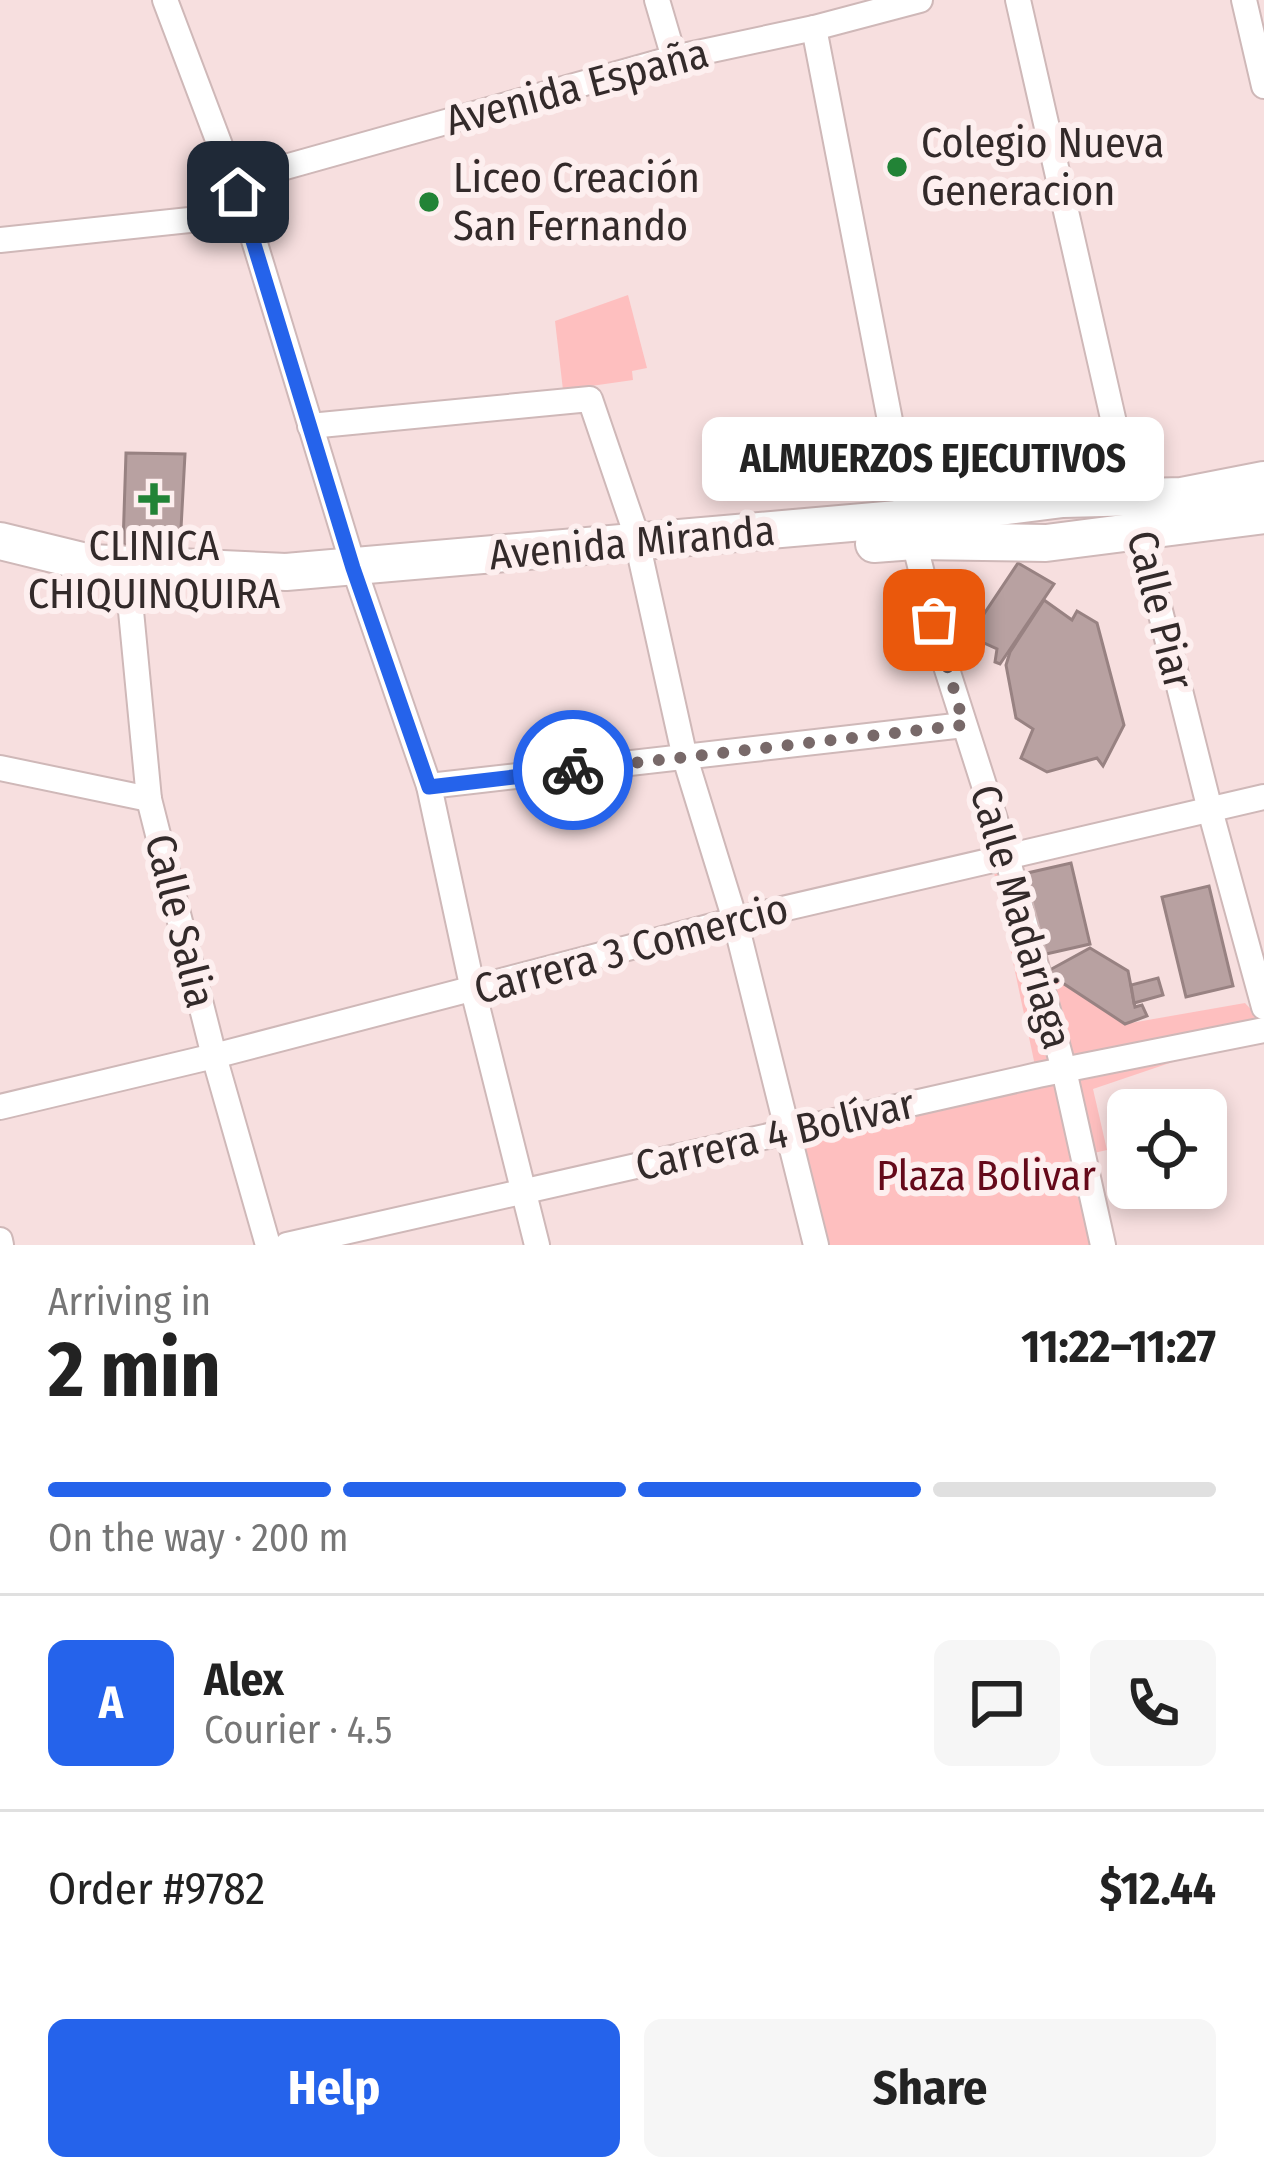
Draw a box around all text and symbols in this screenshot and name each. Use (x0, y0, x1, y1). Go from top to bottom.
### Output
street label: Avenida España (440, 28, 714, 146)
place label: Colegio Nueva Generacion (921, 118, 1164, 216)
pin (187, 141, 289, 243)
place label: Liceo Creación San Fernando (453, 153, 700, 251)
marker: Colegio Nueva Generacion (884, 154, 910, 180)
icon: home (205, 159, 271, 225)
marker: Liceo Creación San Fernando (416, 189, 442, 215)
callout: ALMUERZOS EJECUTIVOS (703, 416, 1165, 500)
text: ALMUERZOS EJECUTIVOS (740, 436, 1126, 482)
marker: CLINICA CHIQUINQUIRA (138, 483, 170, 515)
street label: Avenida Miranda (487, 506, 777, 580)
place label: CLINICA CHIQUINQUIRA (28, 521, 280, 619)
street label: Calle Piar (1116, 526, 1204, 695)
pin (883, 569, 985, 671)
icon: bag (901, 587, 967, 653)
courier (513, 710, 633, 830)
icon: bike (540, 737, 606, 803)
street label: Calle Madariaga (959, 779, 1083, 1055)
street label: Calle Salia (134, 829, 226, 1013)
street label: Carrera 3 Comercio (469, 883, 793, 1015)
street label: Carrera 4 Bolívar (631, 1079, 920, 1191)
map controls (1107, 1089, 1227, 1209)
button: locate (1107, 1089, 1227, 1209)
park label: Plaza Bolivar (876, 1151, 1096, 1201)
text: Arriving in (48, 1279, 211, 1325)
text: 11:22–11:27 (1021, 1320, 1216, 1374)
text: 2 min (48, 1323, 221, 1417)
text: On the way · 200 m (48, 1515, 349, 1561)
button: chat (934, 1640, 1060, 1766)
button: phone (1090, 1640, 1216, 1766)
text: Alex (204, 1653, 284, 1707)
text: A (99, 1676, 123, 1730)
text: Courier · 4.5 (204, 1707, 392, 1753)
text: Order #9782 (48, 1862, 265, 1916)
text: $12.44 (1100, 1862, 1216, 1916)
button: Help (48, 2019, 620, 2157)
button: Share (644, 2019, 1216, 2157)

